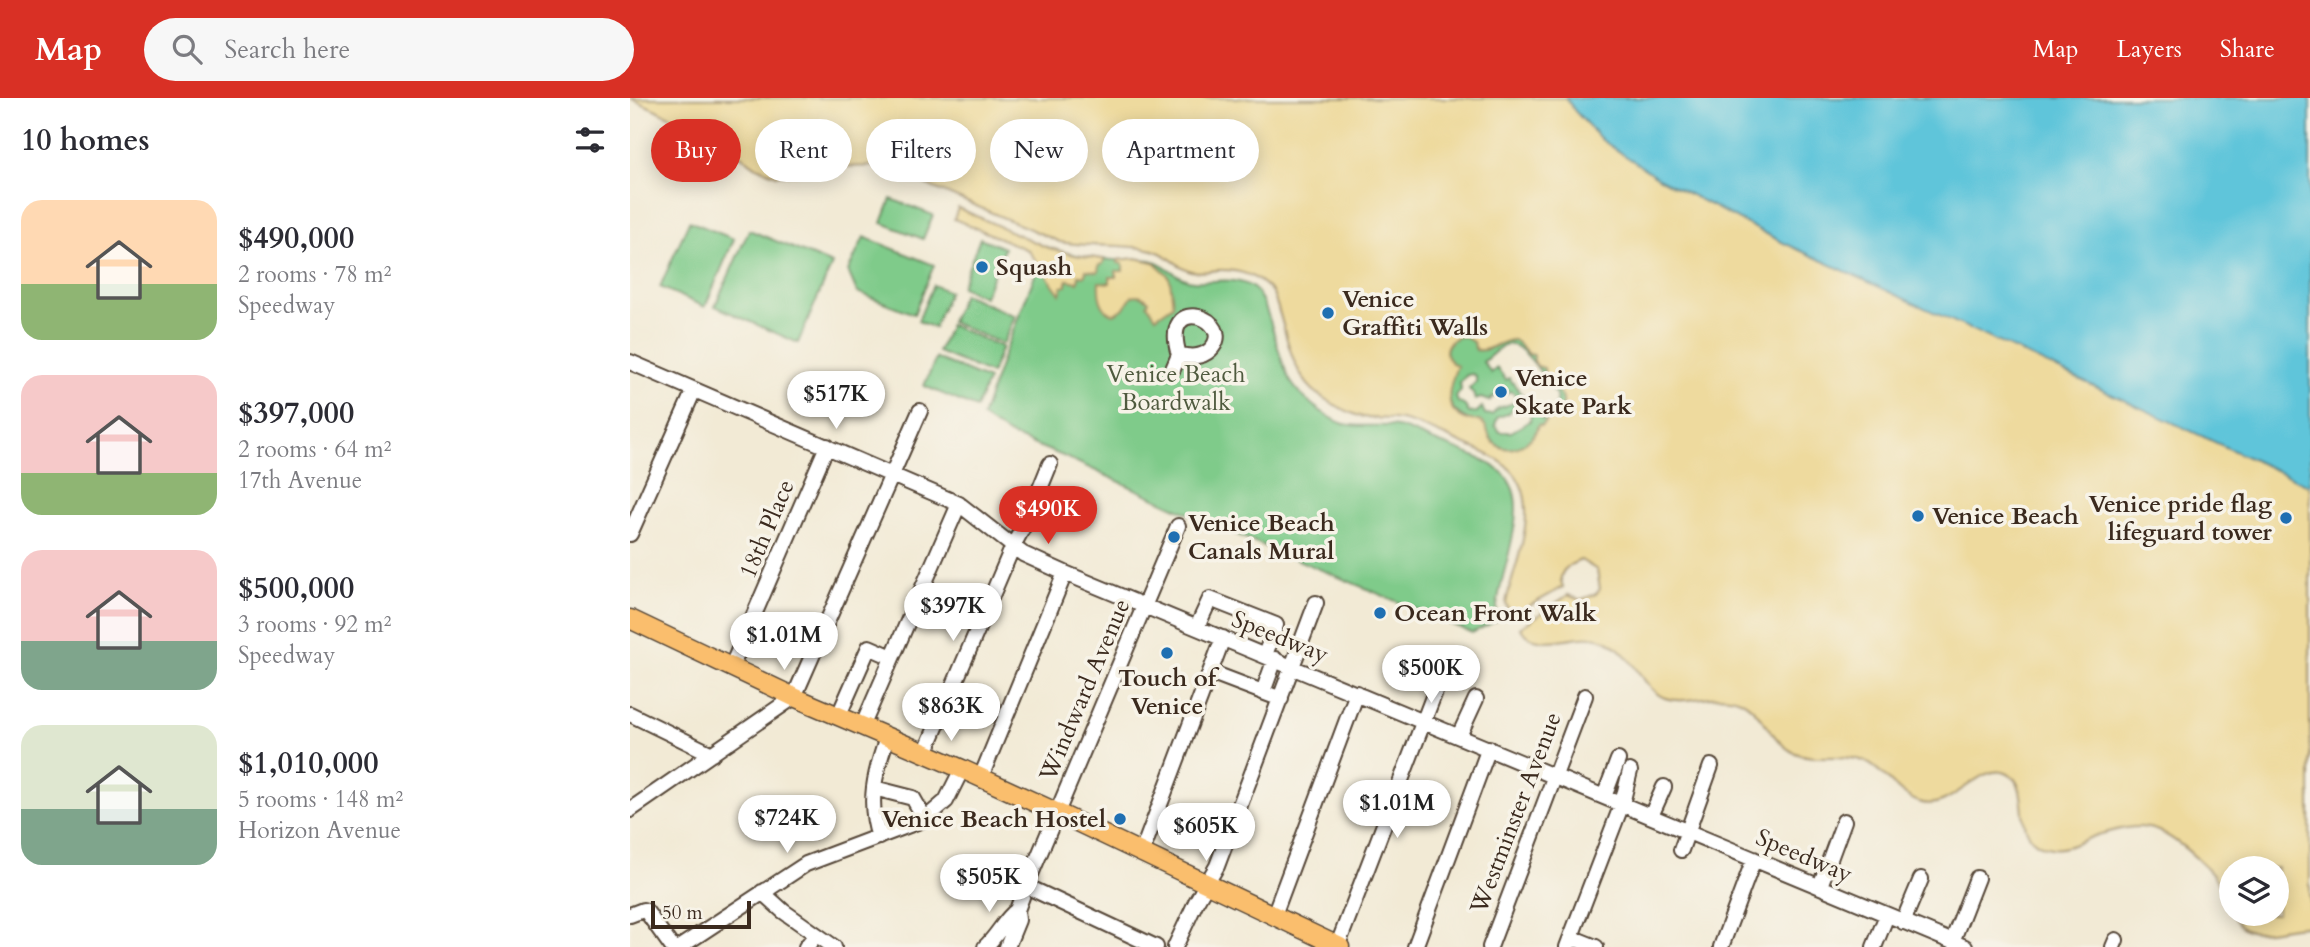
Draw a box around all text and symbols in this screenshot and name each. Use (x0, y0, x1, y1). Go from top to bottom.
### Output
search box (144, 18, 634, 81)
text: Map (35, 27, 102, 72)
icon: search (168, 30, 206, 68)
text: Search here (224, 32, 350, 67)
text: Map (2033, 33, 2079, 66)
text: Layers (2117, 33, 2182, 66)
text: Share (2220, 33, 2275, 66)
chip: Buy (651, 119, 741, 182)
chip: Rent (755, 119, 852, 182)
chip: Filters (866, 119, 976, 182)
chip: New (990, 119, 1088, 182)
chip: Apartment (1102, 119, 1259, 182)
text: 10 homes (21, 120, 150, 161)
icon: filters (571, 121, 609, 159)
text: $490,000 (238, 218, 354, 259)
icon: home (77, 228, 161, 312)
place label: Squash (996, 251, 1072, 284)
text: 2 rooms · 78 m² (238, 259, 391, 290)
marker: Squash (974, 259, 990, 275)
place label: Venice Graffiti Walls (1342, 283, 1488, 344)
text: Speedway (238, 290, 335, 321)
marker: Venice Graffiti Walls (1320, 305, 1336, 321)
park label: Venice Beach Boardwalk (1107, 358, 1245, 419)
place label: Venice Skate Park (1515, 362, 1632, 423)
pin: $517K (787, 372, 885, 431)
text: $517K (803, 378, 869, 409)
marker: Venice Skate Park (1493, 384, 1509, 400)
text: $397,000 (238, 393, 354, 434)
icon: home (77, 403, 161, 487)
text: 2 rooms · 64 m² (238, 434, 391, 465)
text: 17th Avenue (238, 465, 362, 496)
street label: 18th Place (731, 475, 803, 583)
pin: $490K (999, 486, 1097, 546)
place label: Venice pride flag lifeguard tower (2089, 488, 2273, 549)
text: $490K (1015, 493, 1081, 524)
place label: Venice Beach (1932, 500, 2079, 533)
place label: Venice Beach Canals Mural (1188, 507, 1335, 568)
marker: Venice Beach (1910, 508, 1926, 524)
marker: Venice pride flag lifeguard tower (2278, 510, 2294, 526)
marker: Venice Beach Canals Mural (1166, 529, 1182, 545)
text: $500,000 (238, 568, 354, 609)
icon: home (77, 578, 161, 662)
pin: $397K (904, 584, 1002, 643)
text: $397K (920, 590, 986, 621)
street label: Windward Avenue (1031, 594, 1138, 787)
place label: Ocean Front Walk (1394, 597, 1597, 630)
street label: Speedway (1227, 603, 1334, 671)
marker: Ocean Front Walk (1372, 605, 1388, 621)
text: 3 rooms · 92 m² (238, 609, 391, 640)
pin: $1.01M (727, 612, 841, 672)
text: $1.01M (746, 619, 822, 650)
text: Speedway (238, 640, 335, 671)
marker: Touch of Venice (1159, 645, 1175, 661)
pin: $500K (1382, 646, 1480, 705)
text: $500K (1398, 652, 1464, 683)
place label: Touch of Venice (1118, 662, 1220, 723)
pin: $863K (902, 684, 1000, 743)
text: $863K (918, 690, 984, 721)
street label: Westminster Avenue (1462, 708, 1570, 919)
text: $1,010,000 (238, 743, 379, 784)
icon: home (77, 753, 161, 837)
pin: $1.01M (1340, 780, 1454, 840)
text: 5 rooms · 148 m² (238, 784, 403, 815)
text: $1.01M (1359, 787, 1435, 818)
pin: $724K (738, 796, 836, 855)
text: $724K (754, 802, 820, 833)
place label: Venice Beach Hostel (881, 803, 1106, 836)
pin: $605K (1157, 804, 1255, 863)
text: $605K (1173, 810, 1239, 841)
marker: Venice Beach Hostel (1112, 811, 1128, 827)
text: Horizon Avenue (238, 815, 401, 846)
street label: Speedway (1751, 821, 1858, 891)
pin: $505K (940, 854, 1038, 914)
map controls (2219, 856, 2289, 926)
button: layers (2219, 856, 2289, 926)
text: $505K (956, 861, 1022, 892)
scale bar (651, 898, 751, 930)
text: 50 m (662, 900, 703, 926)

